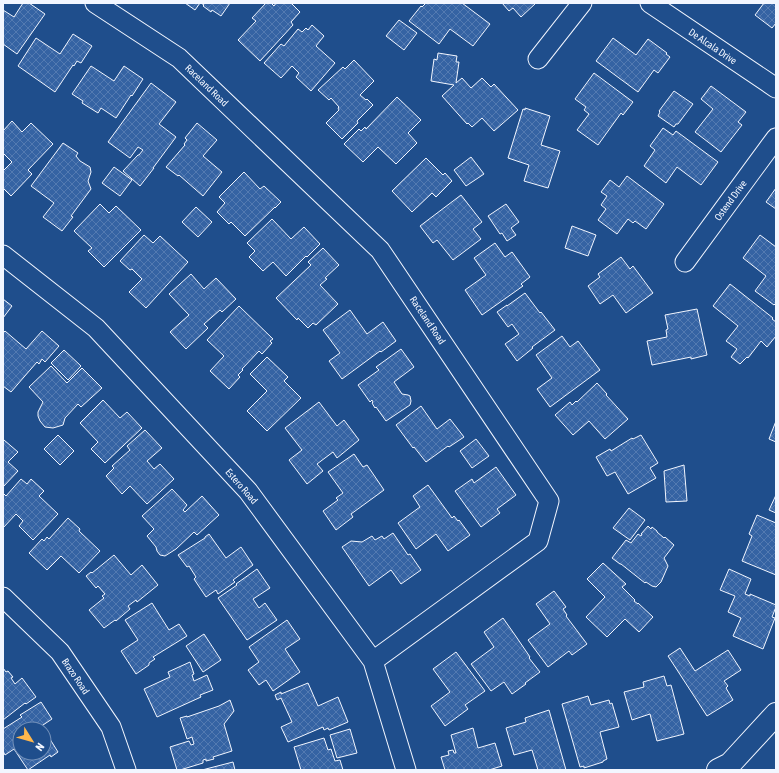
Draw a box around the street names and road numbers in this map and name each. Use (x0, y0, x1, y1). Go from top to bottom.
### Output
street label: De Alcala Drive (687, 26, 739, 67)
street label: Raceland Road (183, 62, 231, 109)
street label: Ostend Drive (712, 178, 749, 223)
street label: Raceland Road (408, 294, 448, 346)
street label: Estero Road (223, 466, 260, 506)
street label: Brazo Road (60, 656, 92, 696)

